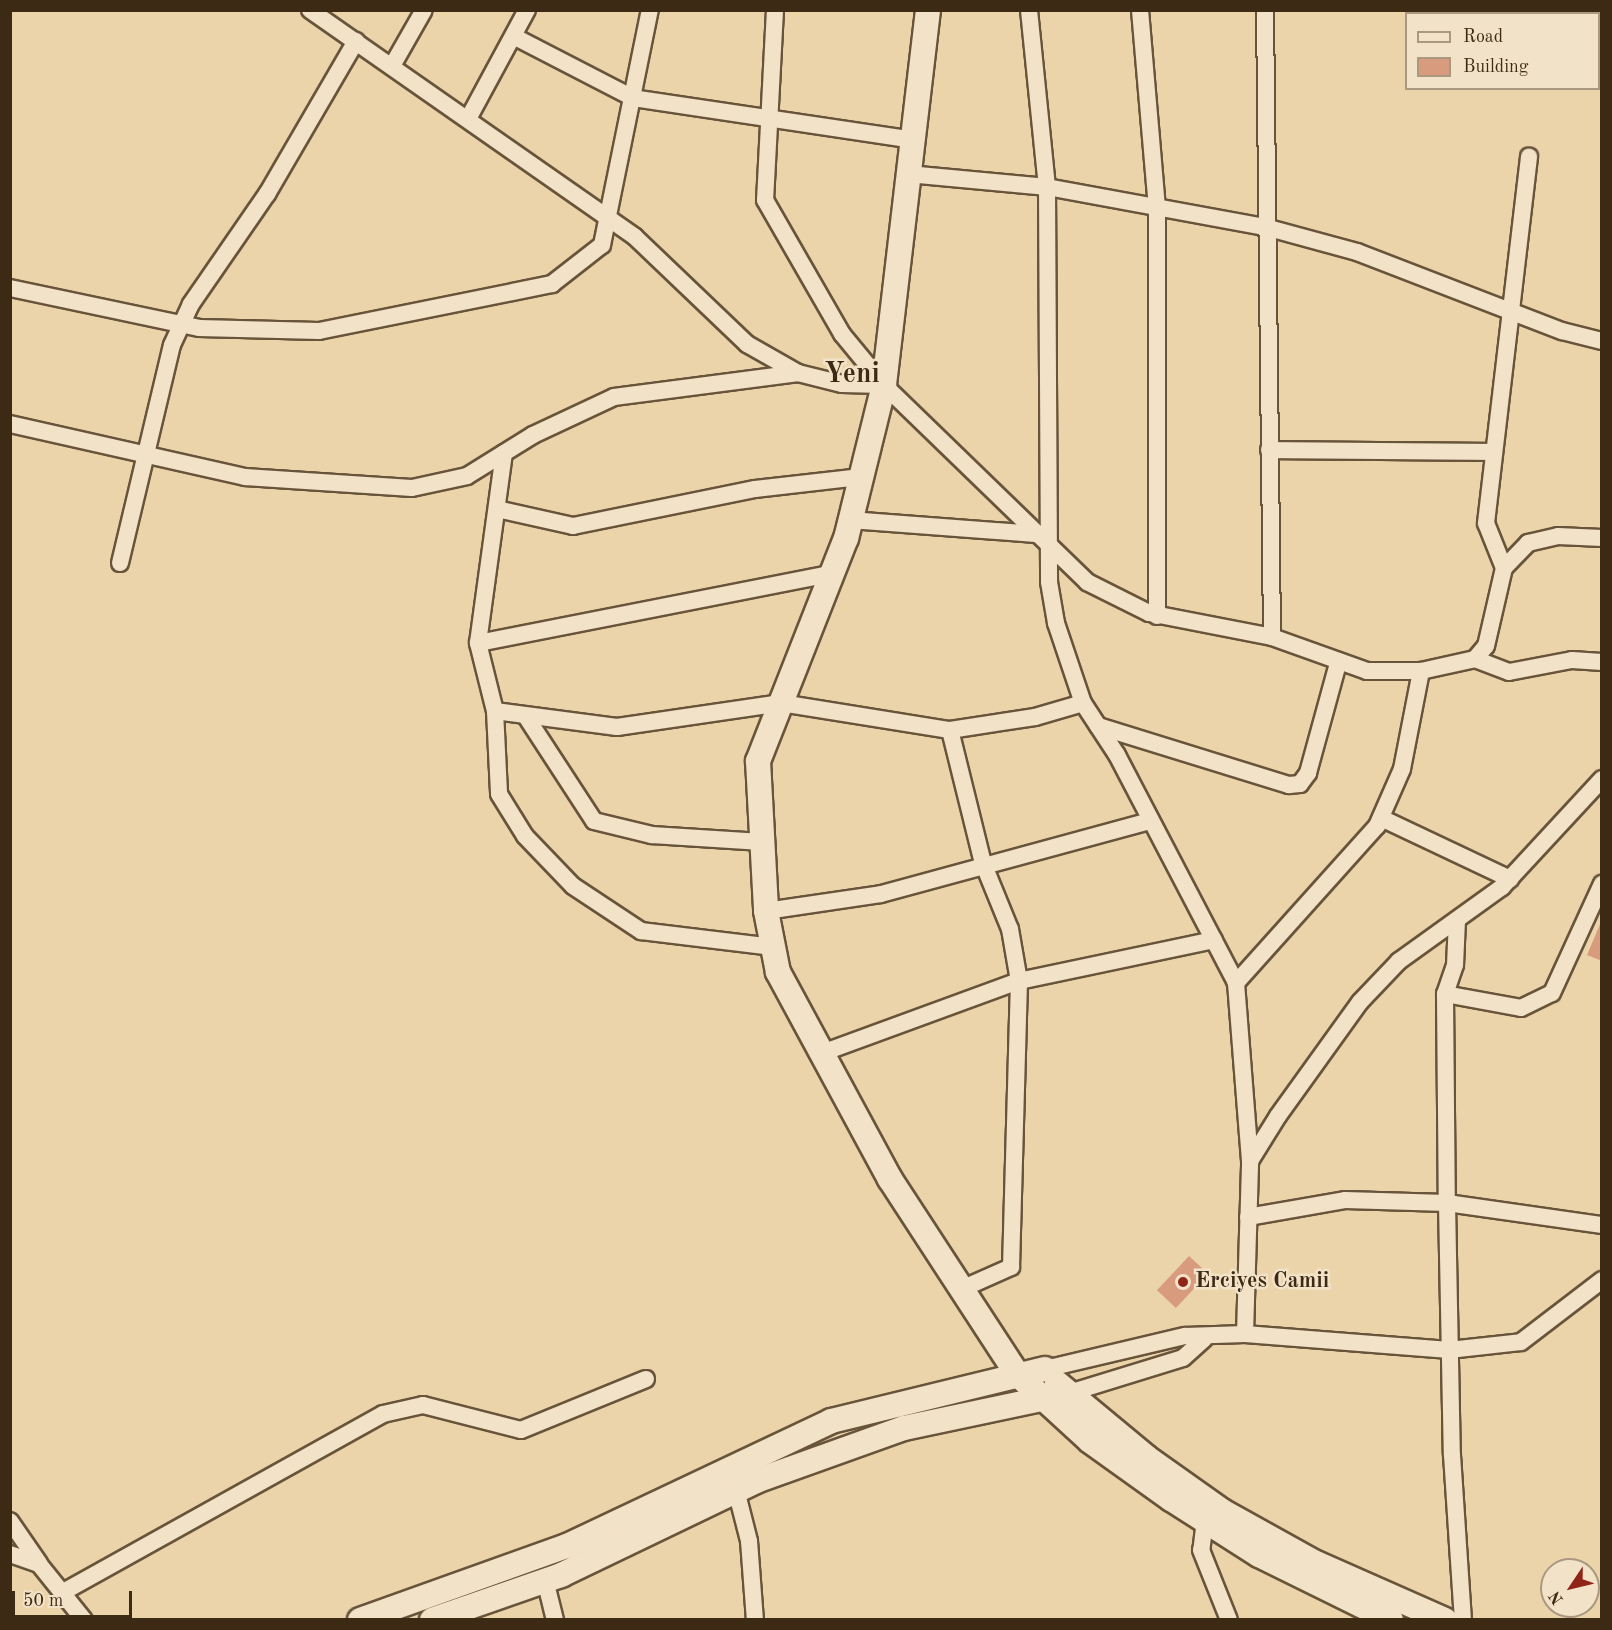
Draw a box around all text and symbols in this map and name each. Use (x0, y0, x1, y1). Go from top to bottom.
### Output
legend (1405, 12, 1600, 90)
text: Road (1463, 28, 1503, 46)
text: Building (1463, 58, 1528, 76)
district label: Yeni (824, 358, 880, 392)
place label: Erciyes Camii (1195, 1269, 1329, 1295)
marker: Erciyes Camii (1176, 1275, 1190, 1289)
north arrow (1540, 1558, 1600, 1618)
scale bar (15, 1579, 135, 1617)
text: N (1547, 1588, 1567, 1607)
text: 50 m (23, 1592, 63, 1610)

